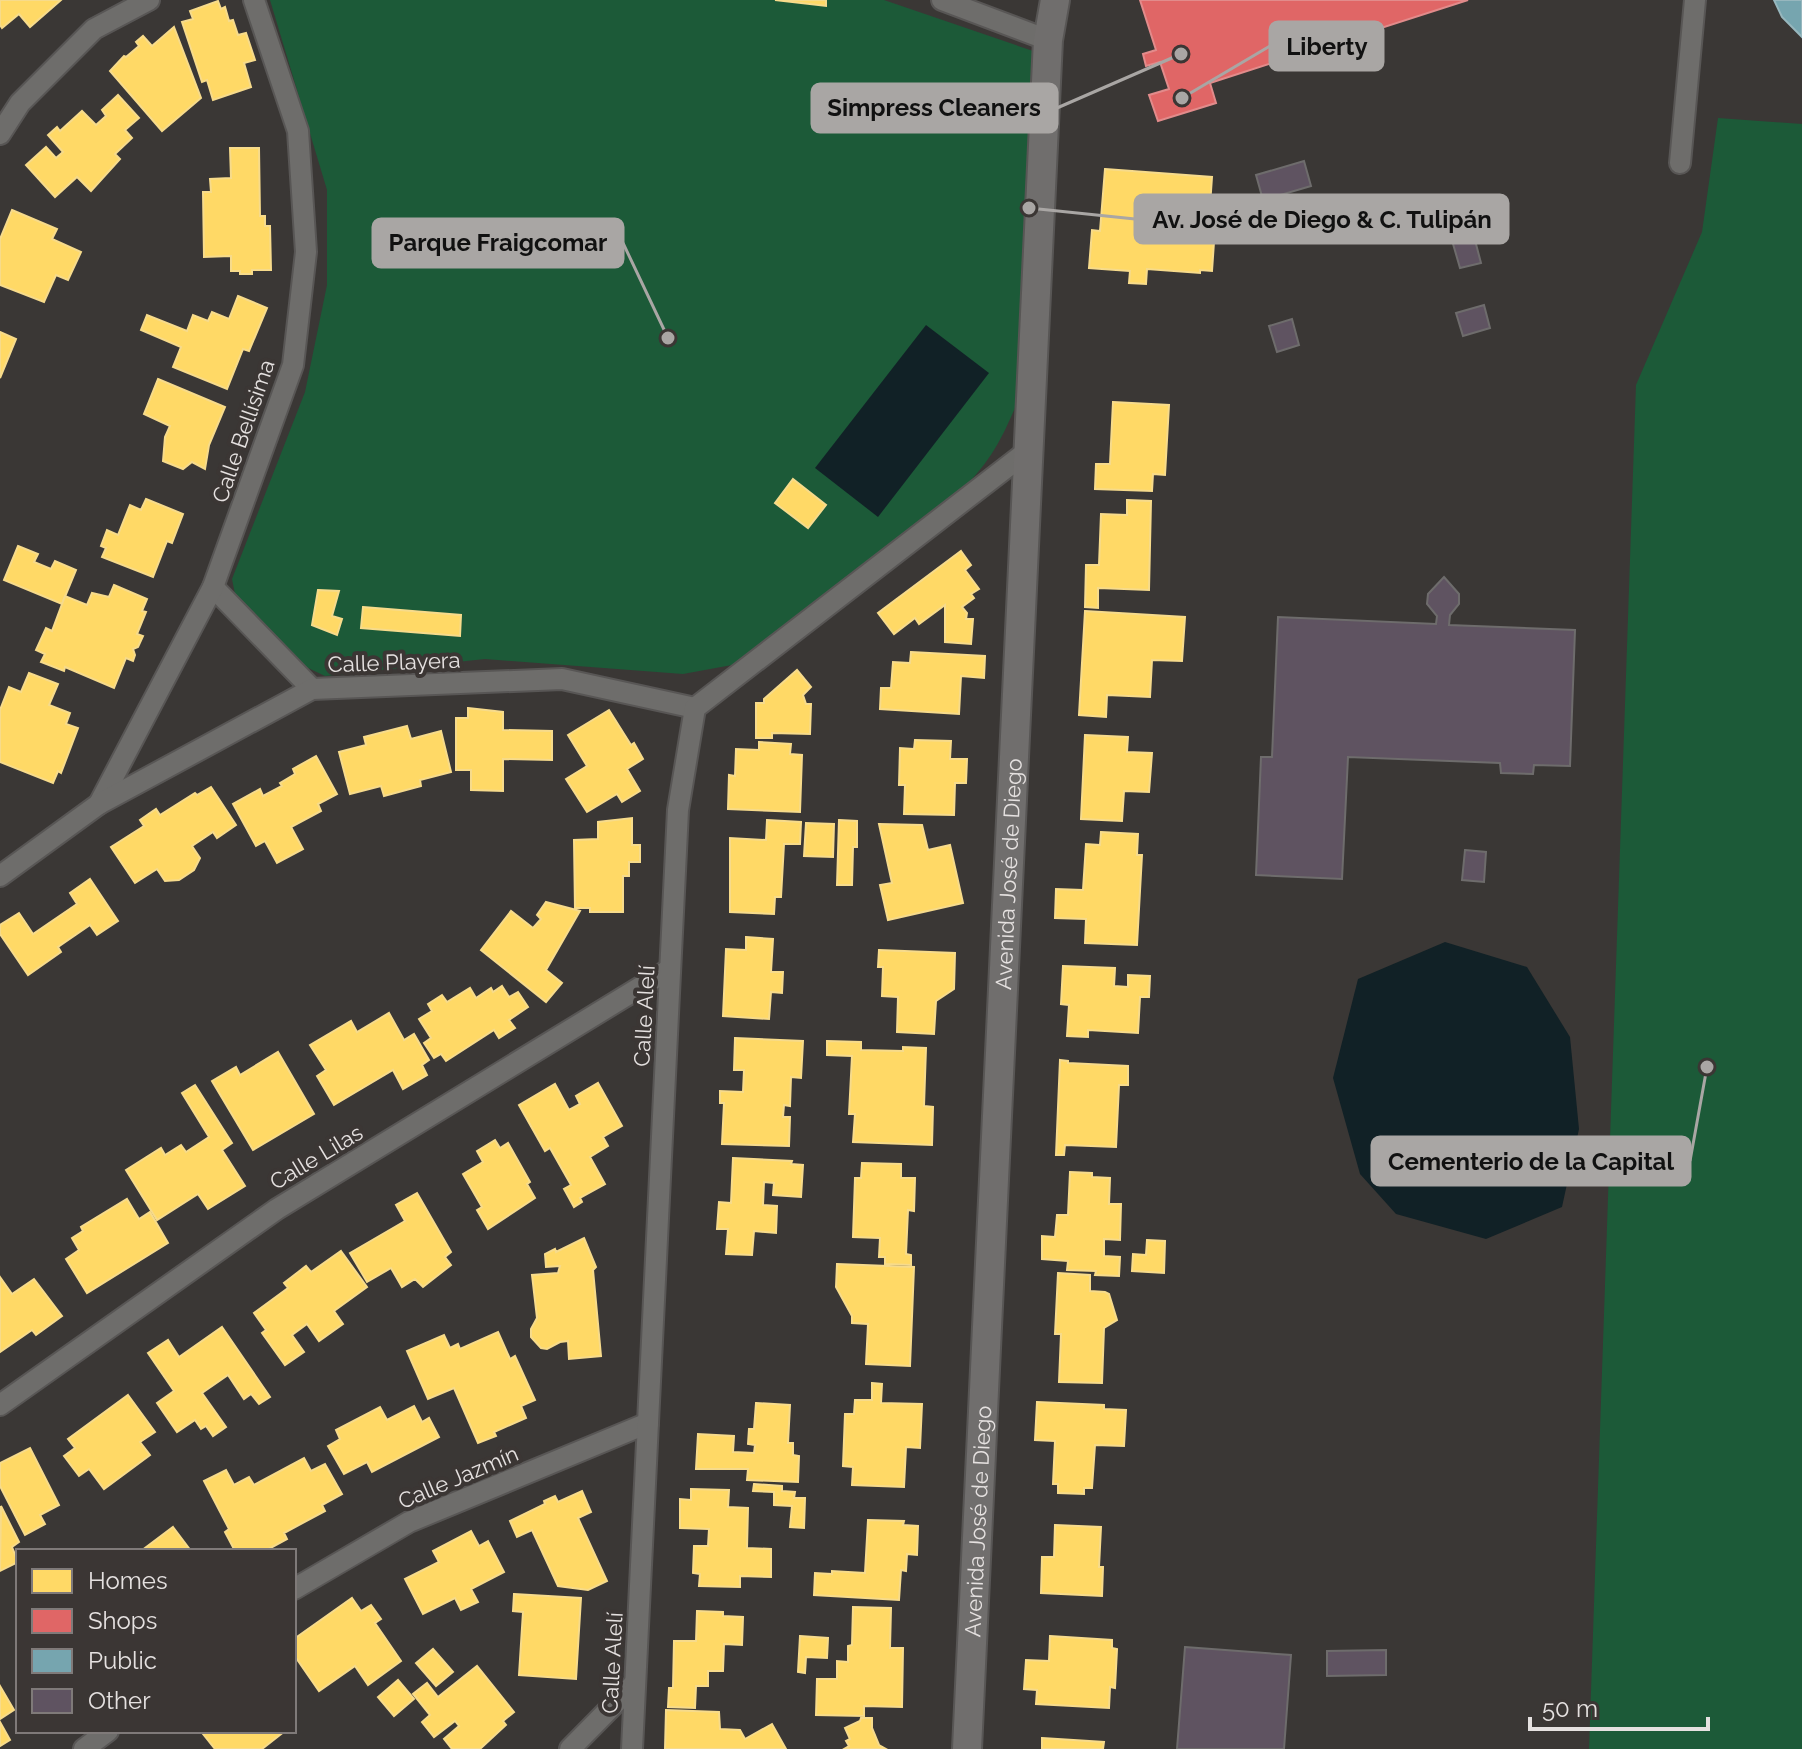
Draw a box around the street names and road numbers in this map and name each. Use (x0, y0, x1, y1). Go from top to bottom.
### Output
street label: Calle Bellísima (206, 356, 280, 506)
street label: Calle Playera (327, 647, 461, 677)
street label: Avenida José de Diego (990, 758, 1027, 990)
street label: Calle Alelí (628, 964, 660, 1067)
street label: Calle Lilas (265, 1119, 367, 1195)
street label: Avenida José de Diego (959, 1405, 996, 1638)
street label: Calle Jazmín (394, 1440, 522, 1514)
street label: Calle Alelí (596, 1611, 628, 1714)

